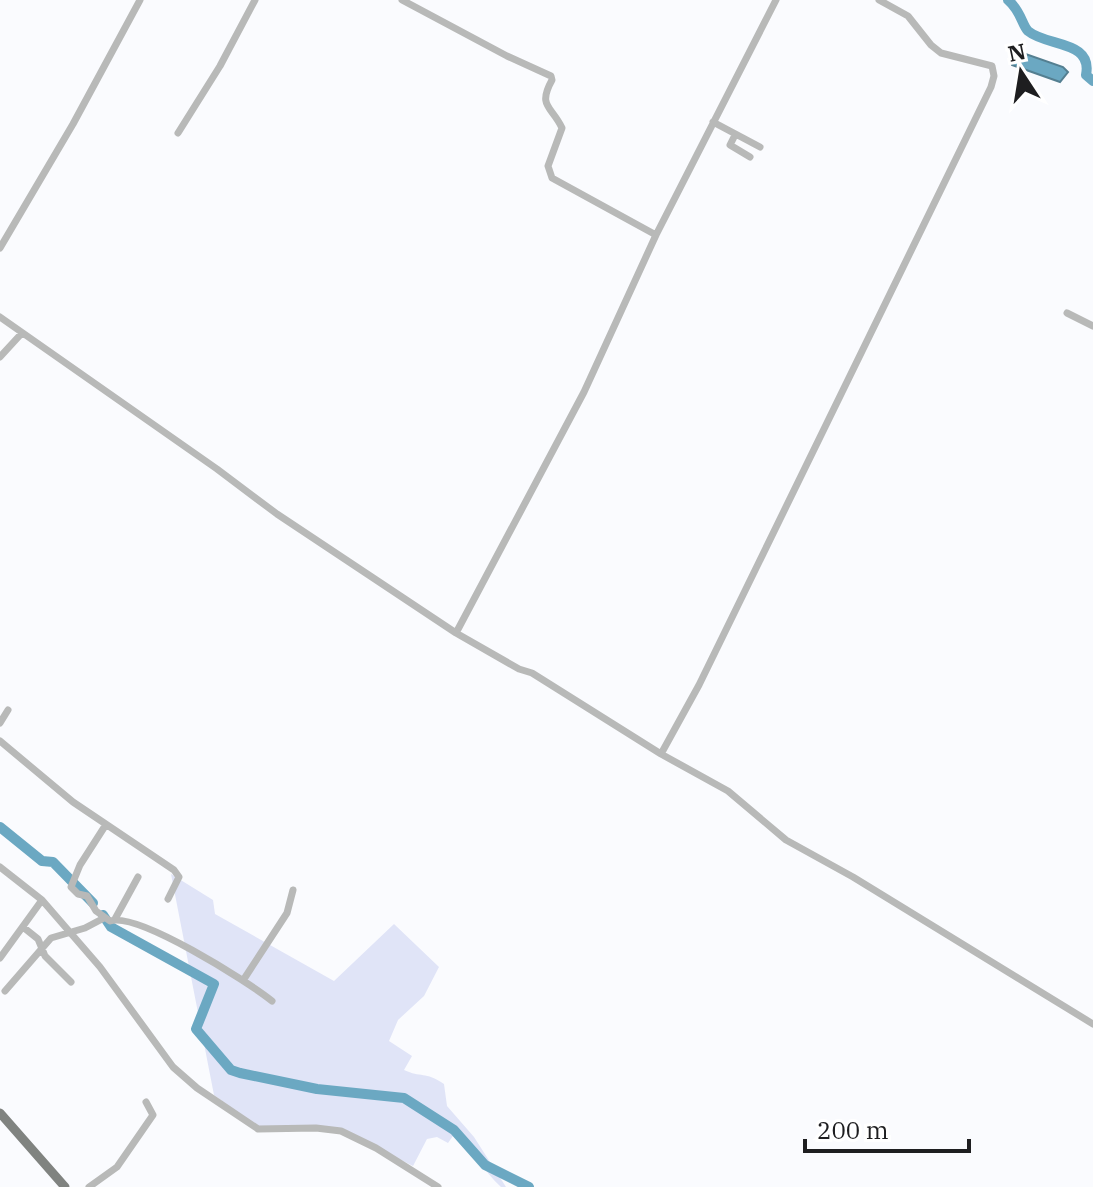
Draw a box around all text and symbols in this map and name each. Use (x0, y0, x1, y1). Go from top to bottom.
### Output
north arrow (981, 32, 1061, 112)
text: N (1005, 36, 1028, 68)
scale bar (805, 1103, 969, 1153)
text: 200 m (817, 1114, 889, 1146)

